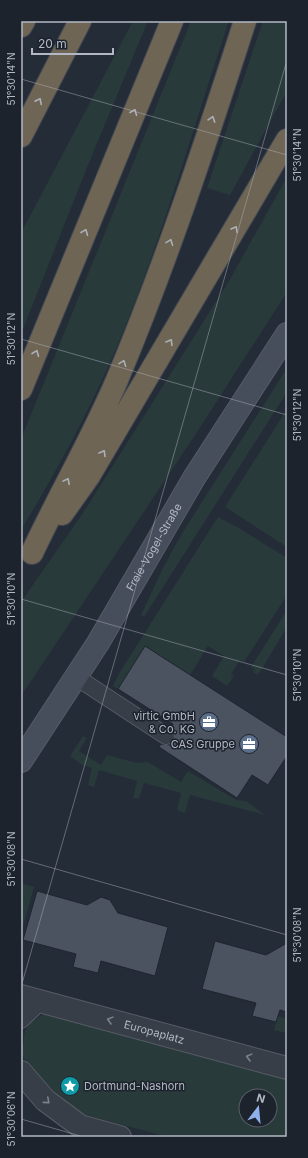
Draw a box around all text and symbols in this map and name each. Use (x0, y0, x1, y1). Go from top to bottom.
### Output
scale bar (32, 30, 113, 56)
text: 20 m (38, 36, 67, 51)
text: 51°30'14"N (5, 53, 17, 105)
one-way arrow (34, 98, 42, 105)
one-way arrow (130, 109, 138, 116)
one-way arrow (208, 116, 216, 123)
text: 51°30'14"N (291, 129, 303, 181)
one-way arrow (231, 226, 238, 234)
one-way arrow (80, 229, 88, 237)
one-way arrow (166, 239, 174, 246)
text: 51°30'12"N (5, 313, 17, 365)
one-way arrow (165, 339, 172, 346)
one-way arrow (31, 349, 39, 356)
one-way arrow (119, 360, 127, 367)
text: 51°30'12"N (291, 389, 303, 441)
one-way arrow (98, 450, 106, 457)
one-way arrow (62, 477, 70, 485)
street label: Freie-Vogel-Straße (123, 501, 185, 593)
text: 51°30'10"N (5, 573, 17, 625)
text: 51°30'10"N (291, 649, 303, 701)
place label: virtic GmbH & Co. KG (133, 709, 195, 736)
office icon: virtic GmbH & Co. KG (198, 711, 220, 733)
office icon: CAS Gruppe (238, 733, 260, 755)
place label: CAS Gruppe (171, 737, 235, 751)
text: 51°30'08"N (5, 832, 17, 886)
text: 51°30'08"N (291, 908, 303, 962)
one-way arrow (107, 1016, 114, 1024)
street label: Europaplatz (122, 1017, 186, 1047)
one-way arrow (246, 1054, 253, 1062)
place icon: Dortmund-Nashorn (59, 1075, 81, 1097)
place label: Dortmund-Nashorn (84, 1079, 185, 1093)
north arrow (238, 1088, 278, 1128)
text: N (255, 1091, 267, 1106)
text: 51°30'06"N (5, 1092, 17, 1146)
one-way arrow (42, 1096, 50, 1103)

